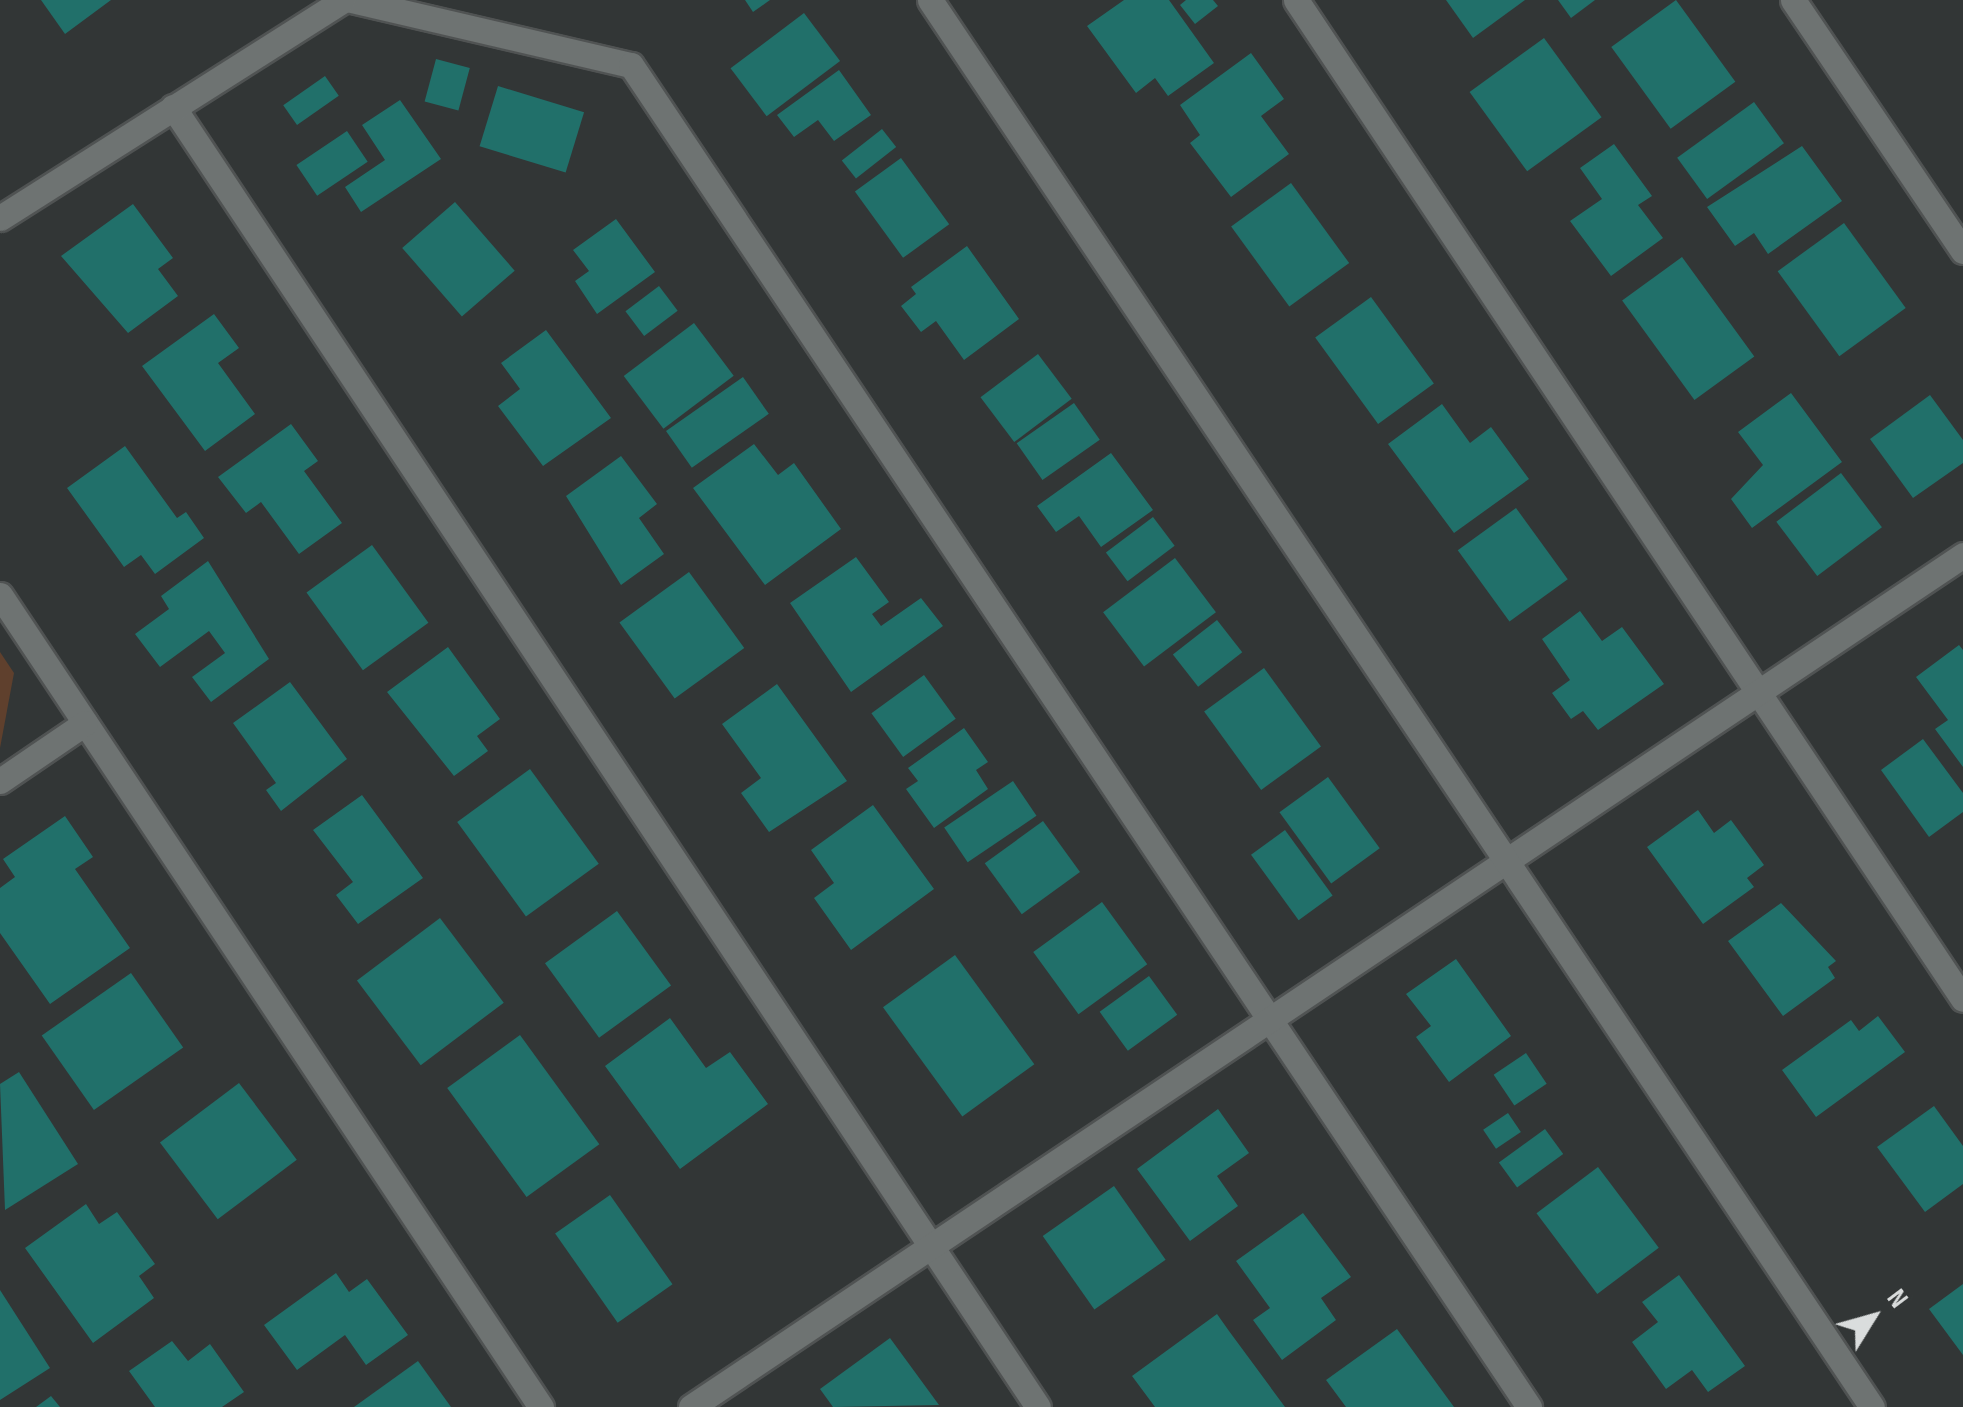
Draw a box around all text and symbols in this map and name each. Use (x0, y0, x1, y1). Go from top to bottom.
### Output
north arrow (1823, 1267, 1923, 1367)
text: N (1880, 1283, 1915, 1315)

